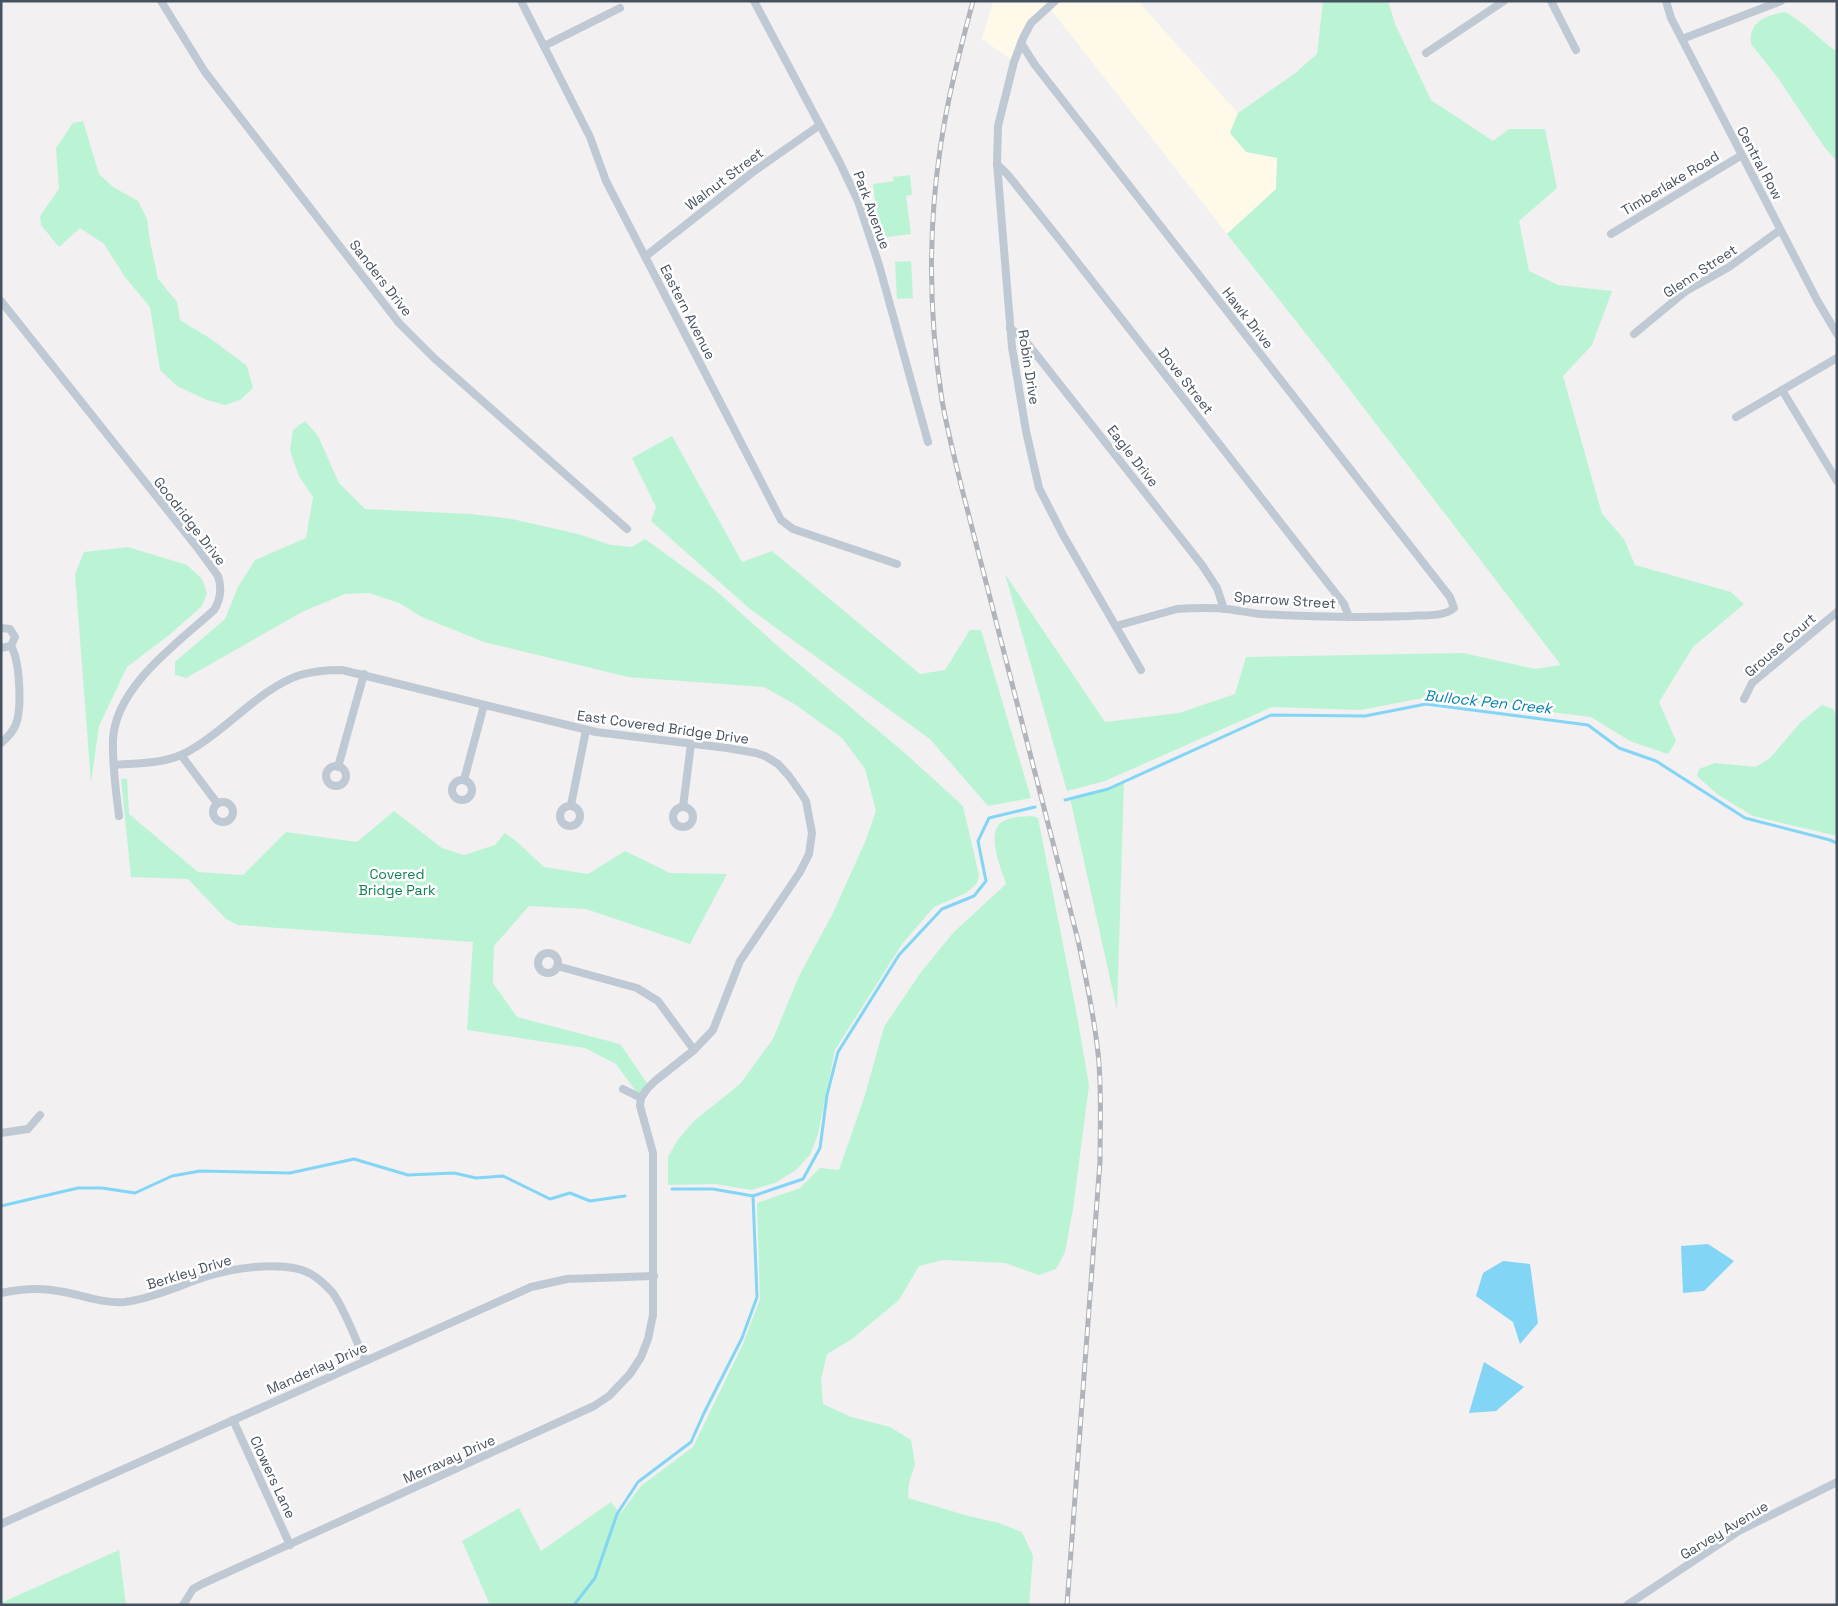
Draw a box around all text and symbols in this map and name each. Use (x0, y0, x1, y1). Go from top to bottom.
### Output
street label: Central Row (1733, 123, 1787, 203)
street label: Walnut Street (681, 144, 767, 214)
street label: Timberlake Road (1618, 147, 1722, 219)
street label: Park Avenue (850, 168, 894, 252)
street label: Sanders Drive (346, 236, 416, 320)
street label: Glenn Street (1660, 240, 1740, 302)
street label: Eastern Avenue (656, 261, 720, 363)
street label: Hawk Drive (1218, 284, 1278, 352)
street label: Robin Drive (1014, 328, 1044, 406)
street label: Dove Street (1154, 344, 1218, 418)
street label: Eagle Drive (1103, 421, 1163, 491)
street label: Goodridge Drive (150, 473, 230, 569)
street label: Sparrow Street (1233, 587, 1337, 613)
street label: Grouse Court (1741, 609, 1819, 681)
water label: Bullock Pen Creek (1423, 685, 1555, 718)
street label: East Covered Bridge Drive (576, 706, 750, 748)
park label: Covered Bridge Park (359, 865, 436, 899)
street label: Berkley Drive (144, 1251, 234, 1293)
street label: Manderlay Drive (264, 1338, 370, 1398)
street label: Merravay Drive (400, 1431, 498, 1487)
street label: Clowers Lane (246, 1433, 300, 1521)
street label: Garvey Avenue (1677, 1497, 1771, 1563)

